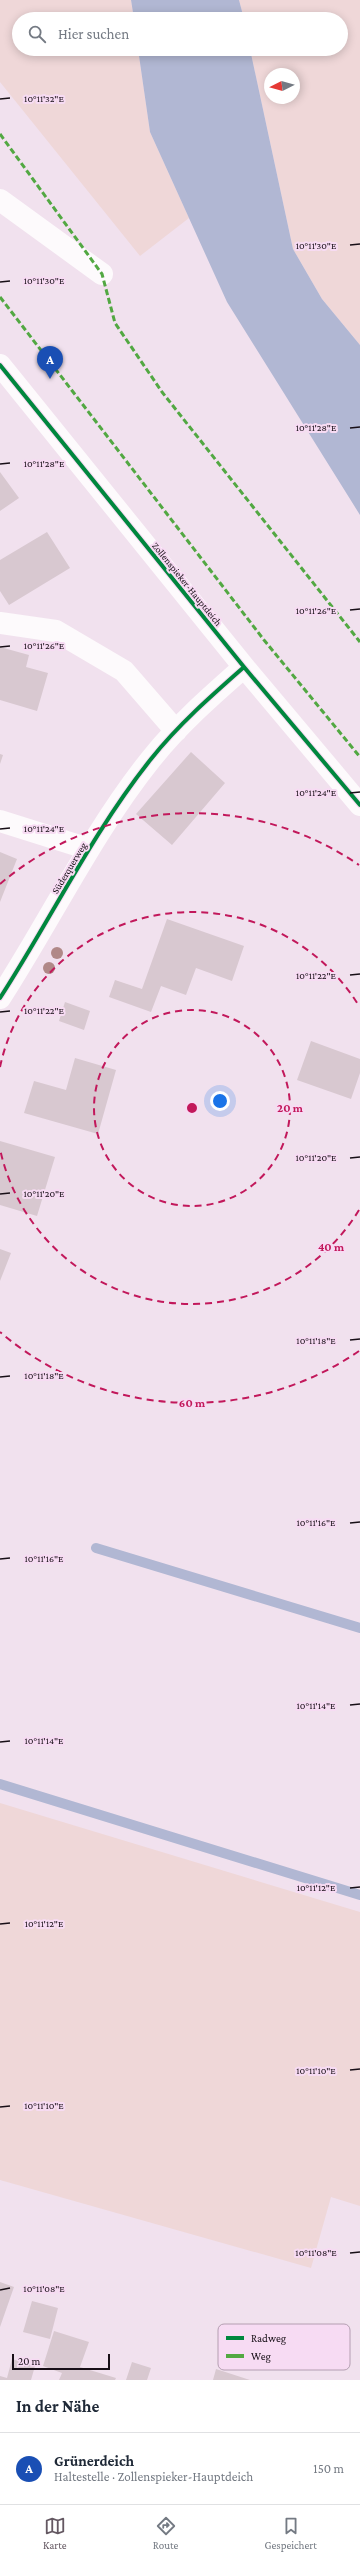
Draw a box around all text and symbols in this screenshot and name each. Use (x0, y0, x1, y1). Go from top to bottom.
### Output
search box (12, 12, 348, 56)
icon: search (26, 23, 48, 45)
text: Hier suchen (58, 26, 129, 42)
north arrow (264, 68, 300, 104)
text: 10°11'32"E (24, 93, 64, 104)
text: 10°11'30"E (296, 240, 337, 251)
text: 10°11'30"E (24, 275, 65, 286)
pin: A (37, 346, 63, 379)
text: 10°11'28"E (296, 422, 337, 433)
text: 10°11'28"E (24, 458, 65, 469)
street label: Zollenspieker-Hauptdeich (150, 540, 225, 629)
text: 10°11'26"E (296, 605, 337, 616)
text: 10°11'26"E (24, 640, 65, 651)
text: 10°11'24"E (296, 787, 337, 798)
text: 10°11'24"E (24, 823, 65, 834)
street label: Süderquerweg (49, 840, 89, 896)
text: 10°11'22"E (296, 970, 337, 981)
text: 10°11'22"E (24, 1005, 65, 1016)
your location (210, 1091, 230, 1111)
centre of rings (185, 1101, 199, 1115)
text: 20 m (277, 1101, 304, 1115)
text: 10°11'20"E (296, 1152, 337, 1163)
text: 10°11'20"E (24, 1188, 65, 1199)
text: 40 m (318, 1240, 345, 1254)
text: 10°11'18"E (296, 1335, 336, 1346)
text: 10°11'18"E (24, 1370, 64, 1381)
text: 60 m (179, 1396, 206, 1410)
text: 10°11'16"E (296, 1517, 336, 1528)
text: 10°11'16"E (24, 1553, 64, 1564)
text: 10°11'14"E (297, 1700, 336, 1711)
text: 10°11'14"E (25, 1735, 64, 1746)
text: 10°11'12"E (297, 1882, 336, 1893)
text: 10°11'12"E (25, 1918, 64, 1929)
text: 10°11'10"E (296, 2065, 336, 2076)
text: 10°11'10"E (24, 2100, 64, 2111)
text: 10°11'08"E (295, 2247, 337, 2258)
text: 10°11'08"E (23, 2283, 65, 2294)
legend (218, 2324, 350, 2370)
text: Radweg (251, 2332, 287, 2345)
text: Weg (251, 2350, 271, 2363)
scale bar (12, 2352, 110, 2371)
text: 20 m (18, 2355, 40, 2367)
text: In der Nähe (16, 2397, 99, 2416)
text: Grünerdeich (54, 2453, 134, 2469)
text: A (25, 2461, 33, 2476)
text: 150 m (313, 2461, 344, 2476)
text: Haltestelle · Zollenspieker-Hauptdeich (54, 2469, 253, 2484)
tab: Karte (43, 2515, 67, 2551)
tab: Route (153, 2515, 178, 2551)
tab: Gespeichert (265, 2515, 317, 2551)

